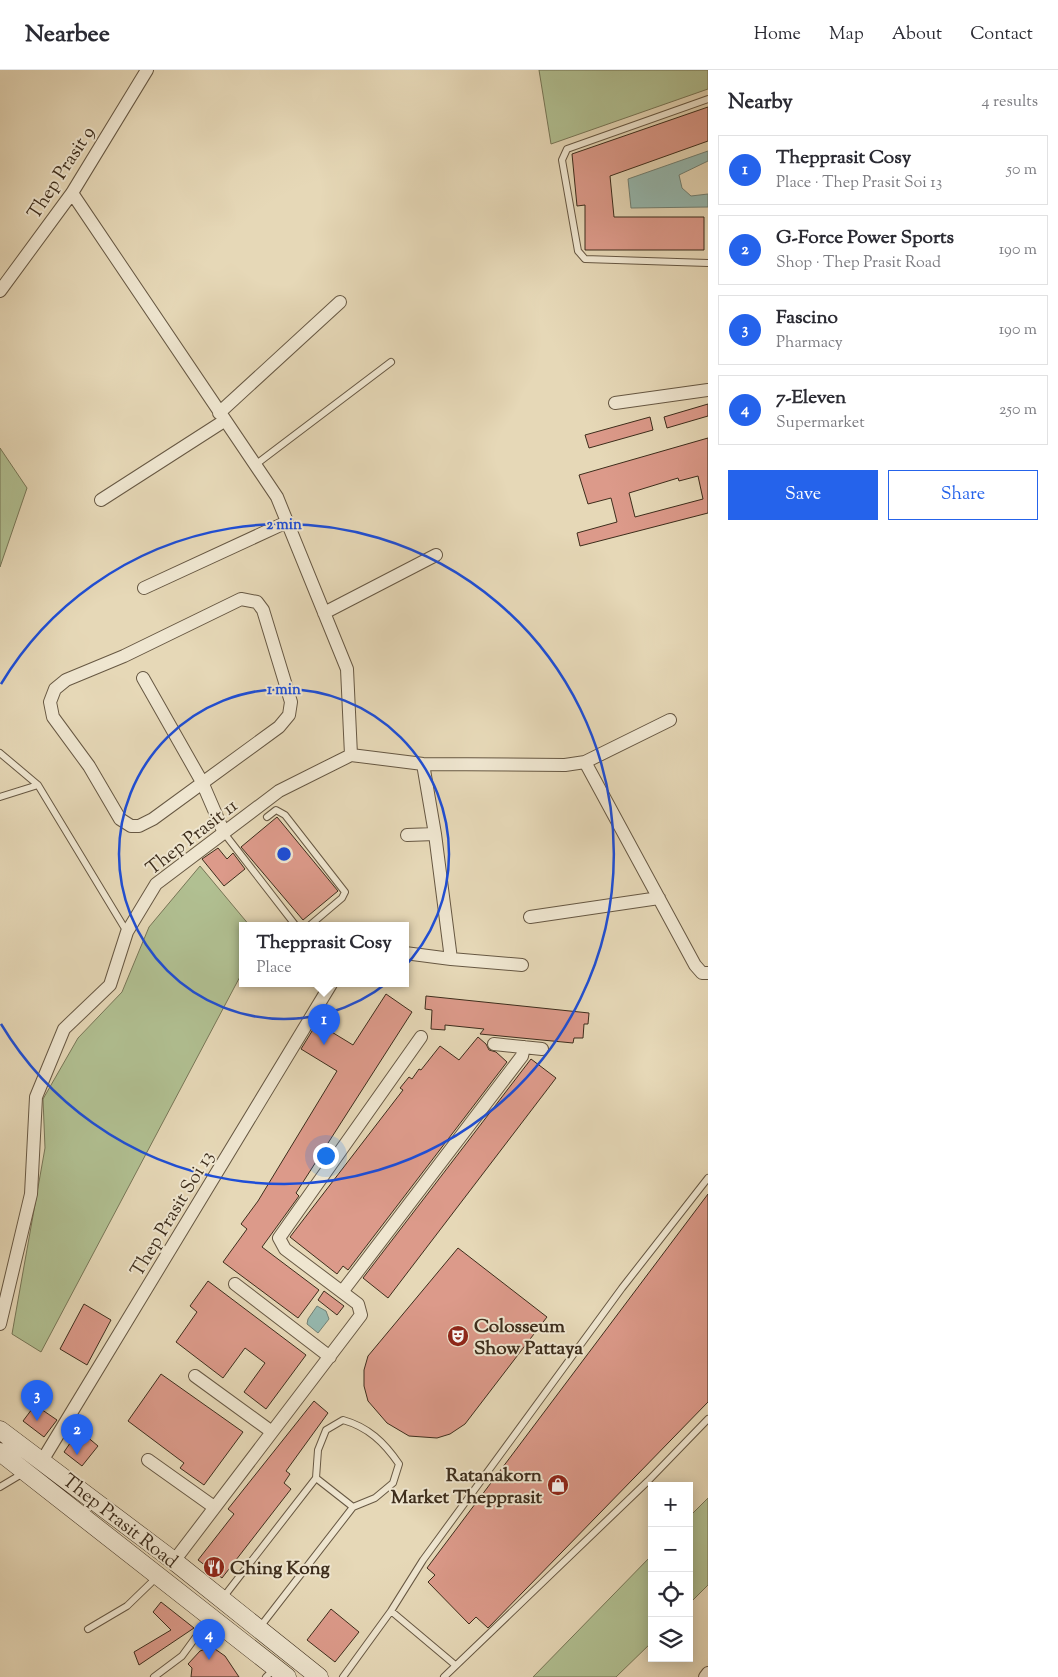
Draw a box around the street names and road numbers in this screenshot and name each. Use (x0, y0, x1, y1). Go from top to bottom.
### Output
street label: Thep Prasit 9 (22, 121, 102, 225)
street label: Thep Prasit 11 (141, 793, 245, 883)
street label: Thep Prasit Soi 13 (125, 1146, 221, 1282)
street label: Thep Prasit Road (56, 1468, 183, 1576)

